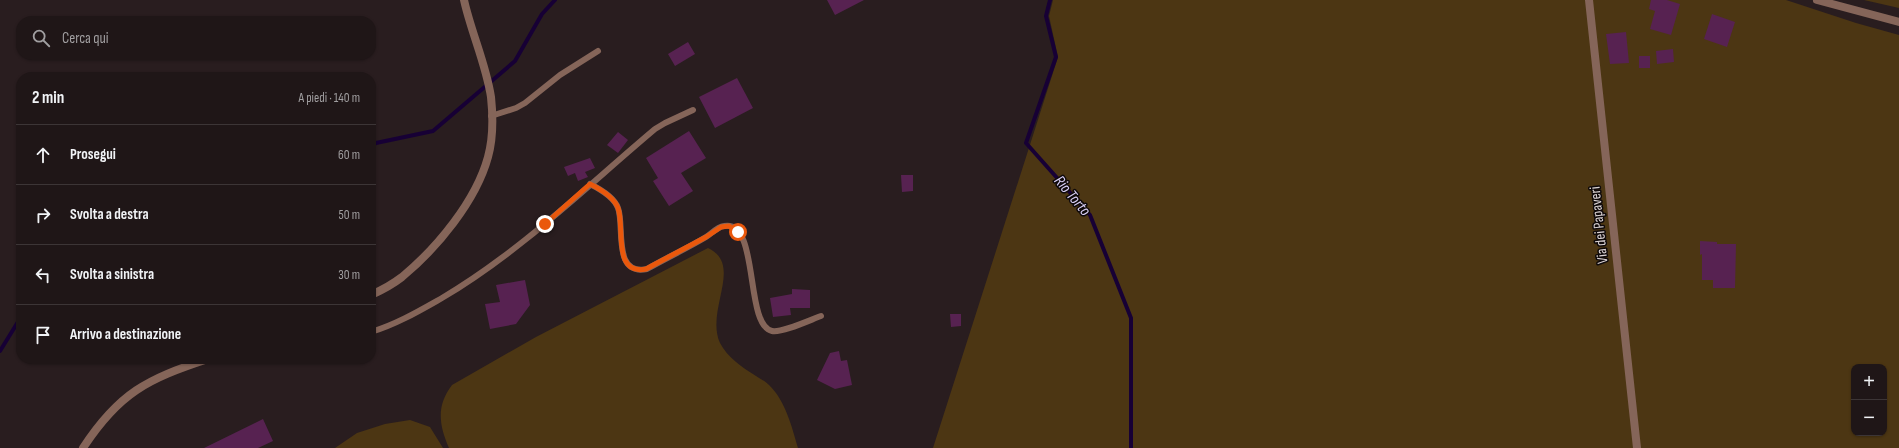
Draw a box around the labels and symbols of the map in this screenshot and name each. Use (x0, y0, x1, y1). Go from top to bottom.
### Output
water label: Rio Torto (1050, 172, 1095, 220)
street label: Via dei Papaveri (1585, 185, 1613, 265)
route end (536, 215, 554, 233)
route start (729, 223, 747, 241)

